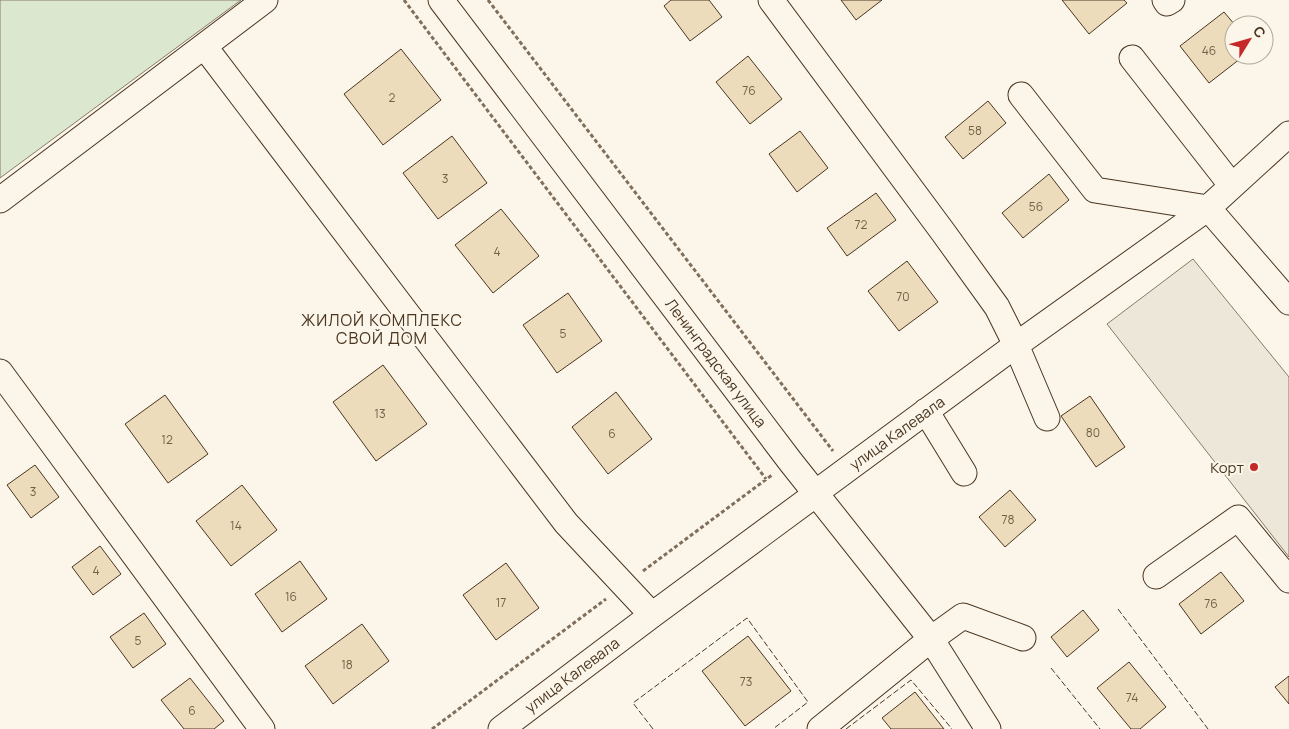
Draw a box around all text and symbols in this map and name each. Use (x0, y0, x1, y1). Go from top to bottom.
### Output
north arrow (1224, 15, 1274, 65)
text: С (1249, 22, 1270, 42)
house number: 46 (1202, 42, 1216, 59)
house number: 76 (742, 82, 756, 99)
house number: 2 (389, 89, 396, 106)
house number: 58 (968, 122, 982, 139)
house number: 3 (442, 170, 448, 187)
house number: 56 (1029, 198, 1043, 215)
house number: 72 (855, 216, 868, 233)
house number: 4 (493, 243, 501, 260)
house number: 70 (896, 288, 910, 305)
street label: Ленинградская улица (661, 294, 771, 432)
district label: ЖИЛОЙ КОМПЛЕКС СВОЙ ДОМ (301, 309, 463, 349)
house number: 5 (560, 325, 567, 342)
street label: улица Калевала (845, 391, 949, 475)
house number: 13 (374, 405, 386, 422)
house number: 80 (1086, 424, 1100, 441)
house number: 6 (608, 425, 616, 442)
house number: 12 (161, 431, 173, 448)
place label: Корт (1210, 457, 1244, 478)
marker: Корт (1248, 461, 1260, 473)
house number: 3 (30, 483, 36, 500)
house number: 78 (1002, 511, 1015, 528)
house number: 14 (230, 517, 242, 534)
house number: 4 (92, 562, 100, 579)
house number: 16 (285, 588, 297, 605)
house number: 17 (496, 594, 506, 611)
house number: 76 (1204, 595, 1218, 612)
house number: 5 (135, 632, 142, 649)
street label: улица Калевала (520, 633, 624, 717)
house number: 18 (341, 656, 353, 673)
house number: 73 (740, 673, 752, 690)
house number: 74 (1126, 689, 1138, 706)
house number: 6 (188, 702, 196, 719)

